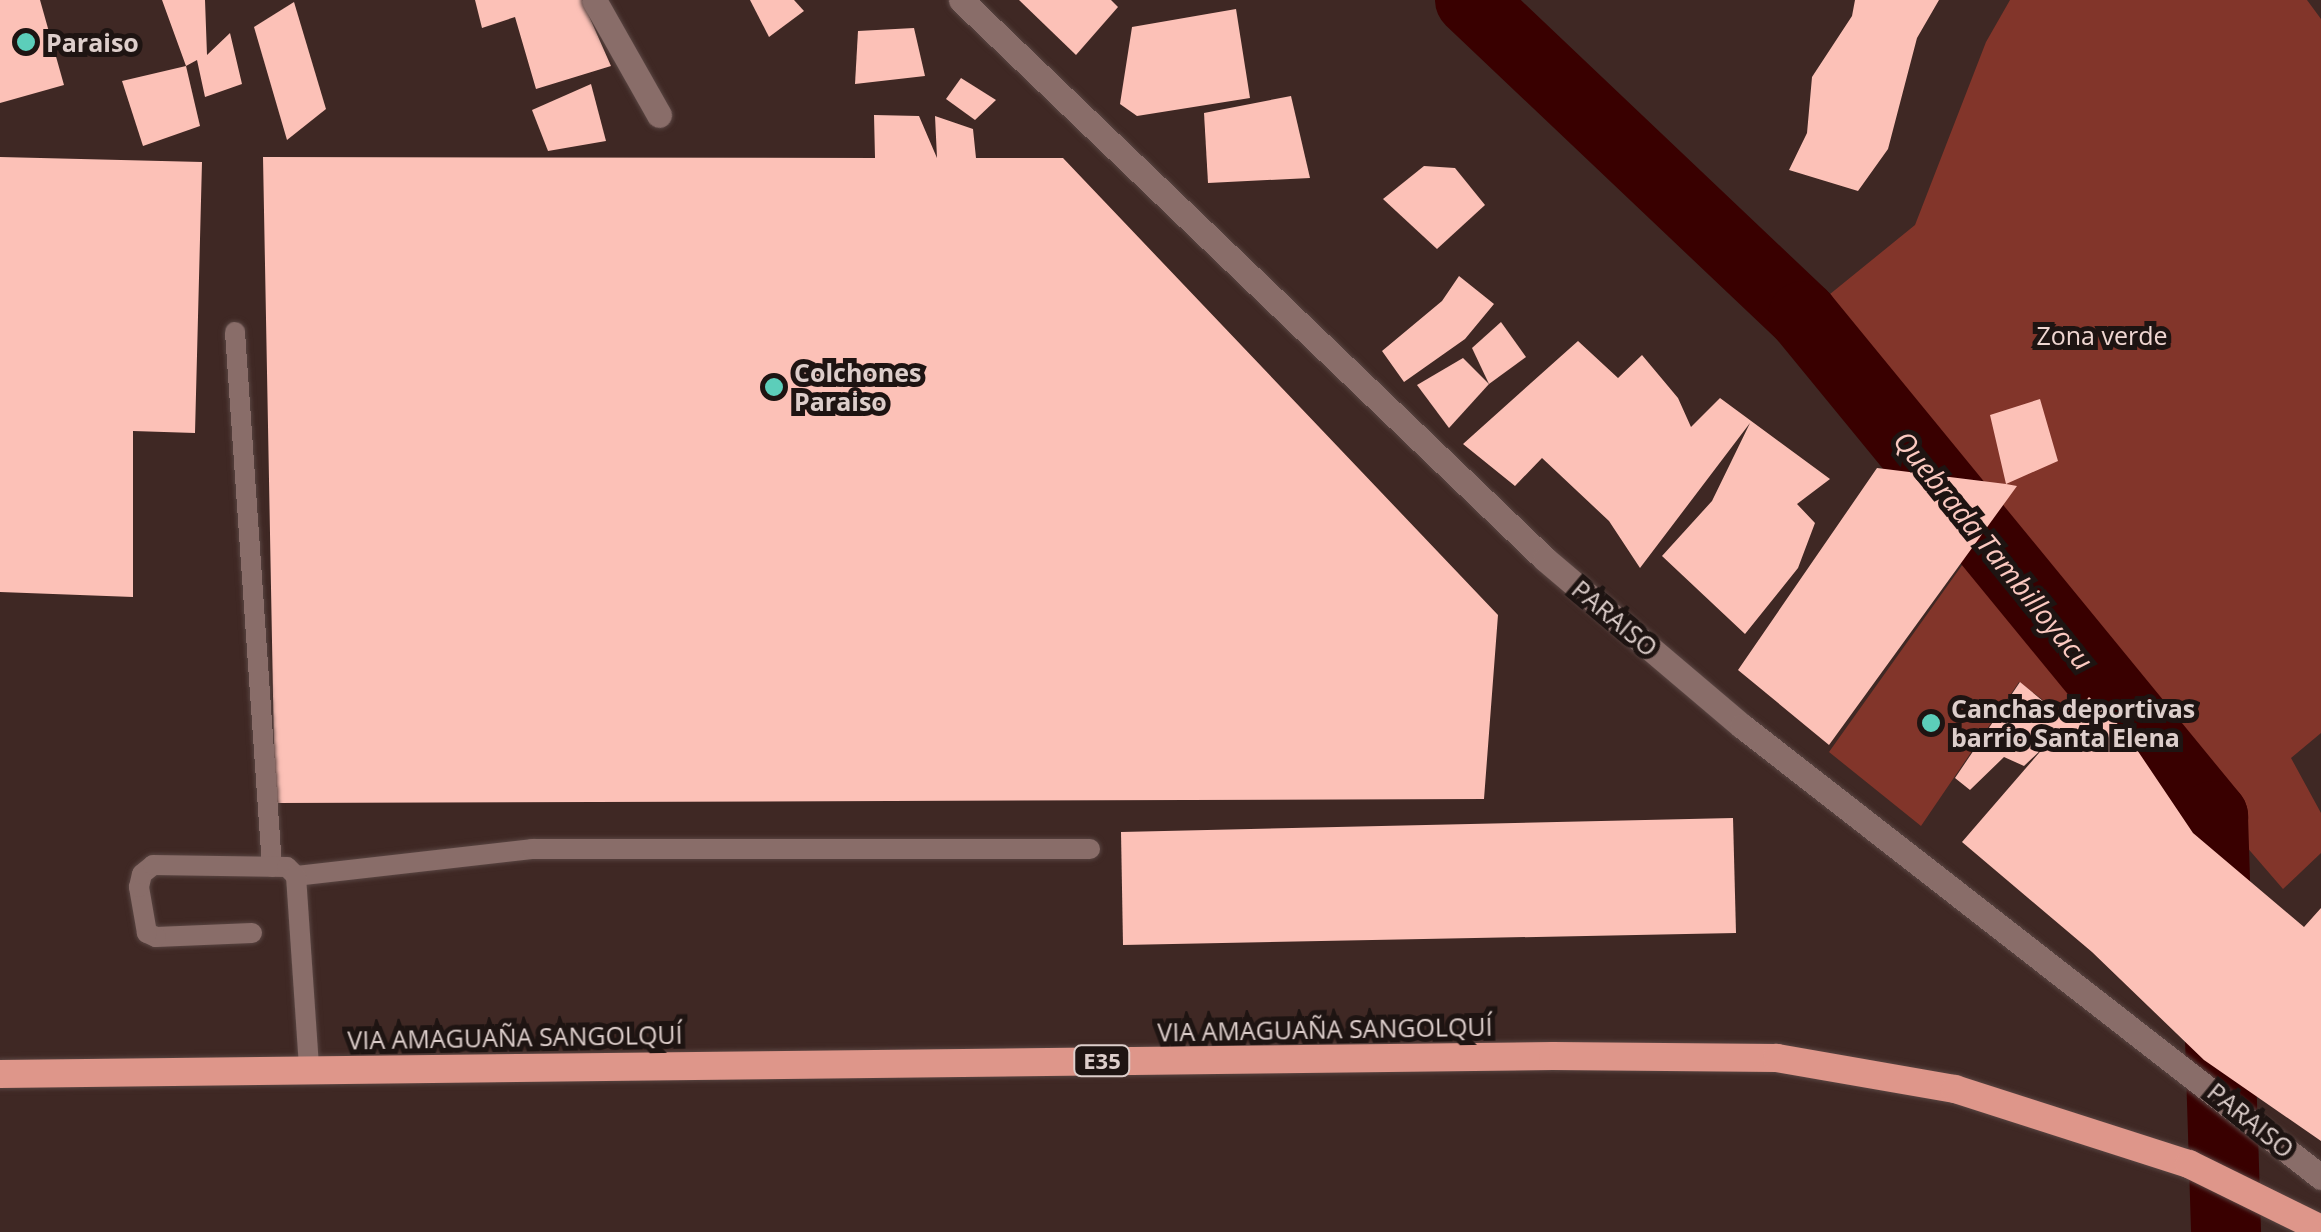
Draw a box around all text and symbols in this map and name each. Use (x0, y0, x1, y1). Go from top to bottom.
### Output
place label: Paraiso (46, 27, 139, 57)
marker: Paraiso (15, 31, 37, 53)
park label: Zona verde (2036, 320, 2168, 350)
place label: Colchones Paraiso (794, 358, 921, 417)
marker: Colchones Paraiso (763, 376, 785, 398)
water label: Quebrada Tambilloyacu (1887, 424, 2101, 676)
street label: PARAISO (1566, 574, 1664, 662)
place label: Canchas deportivas barrio Santa Elena (1951, 694, 2195, 753)
marker: Canchas deportivas barrio Santa Elena (1920, 712, 1942, 734)
street label: VIA AMAGUAÑA SANGOLQUÍ (1157, 1011, 1493, 1047)
street label: VIA AMAGUAÑA SANGOLQUÍ (347, 1019, 683, 1055)
road number: E35 (1072, 1044, 1132, 1078)
street label: PARAISO (2202, 1076, 2300, 1164)

